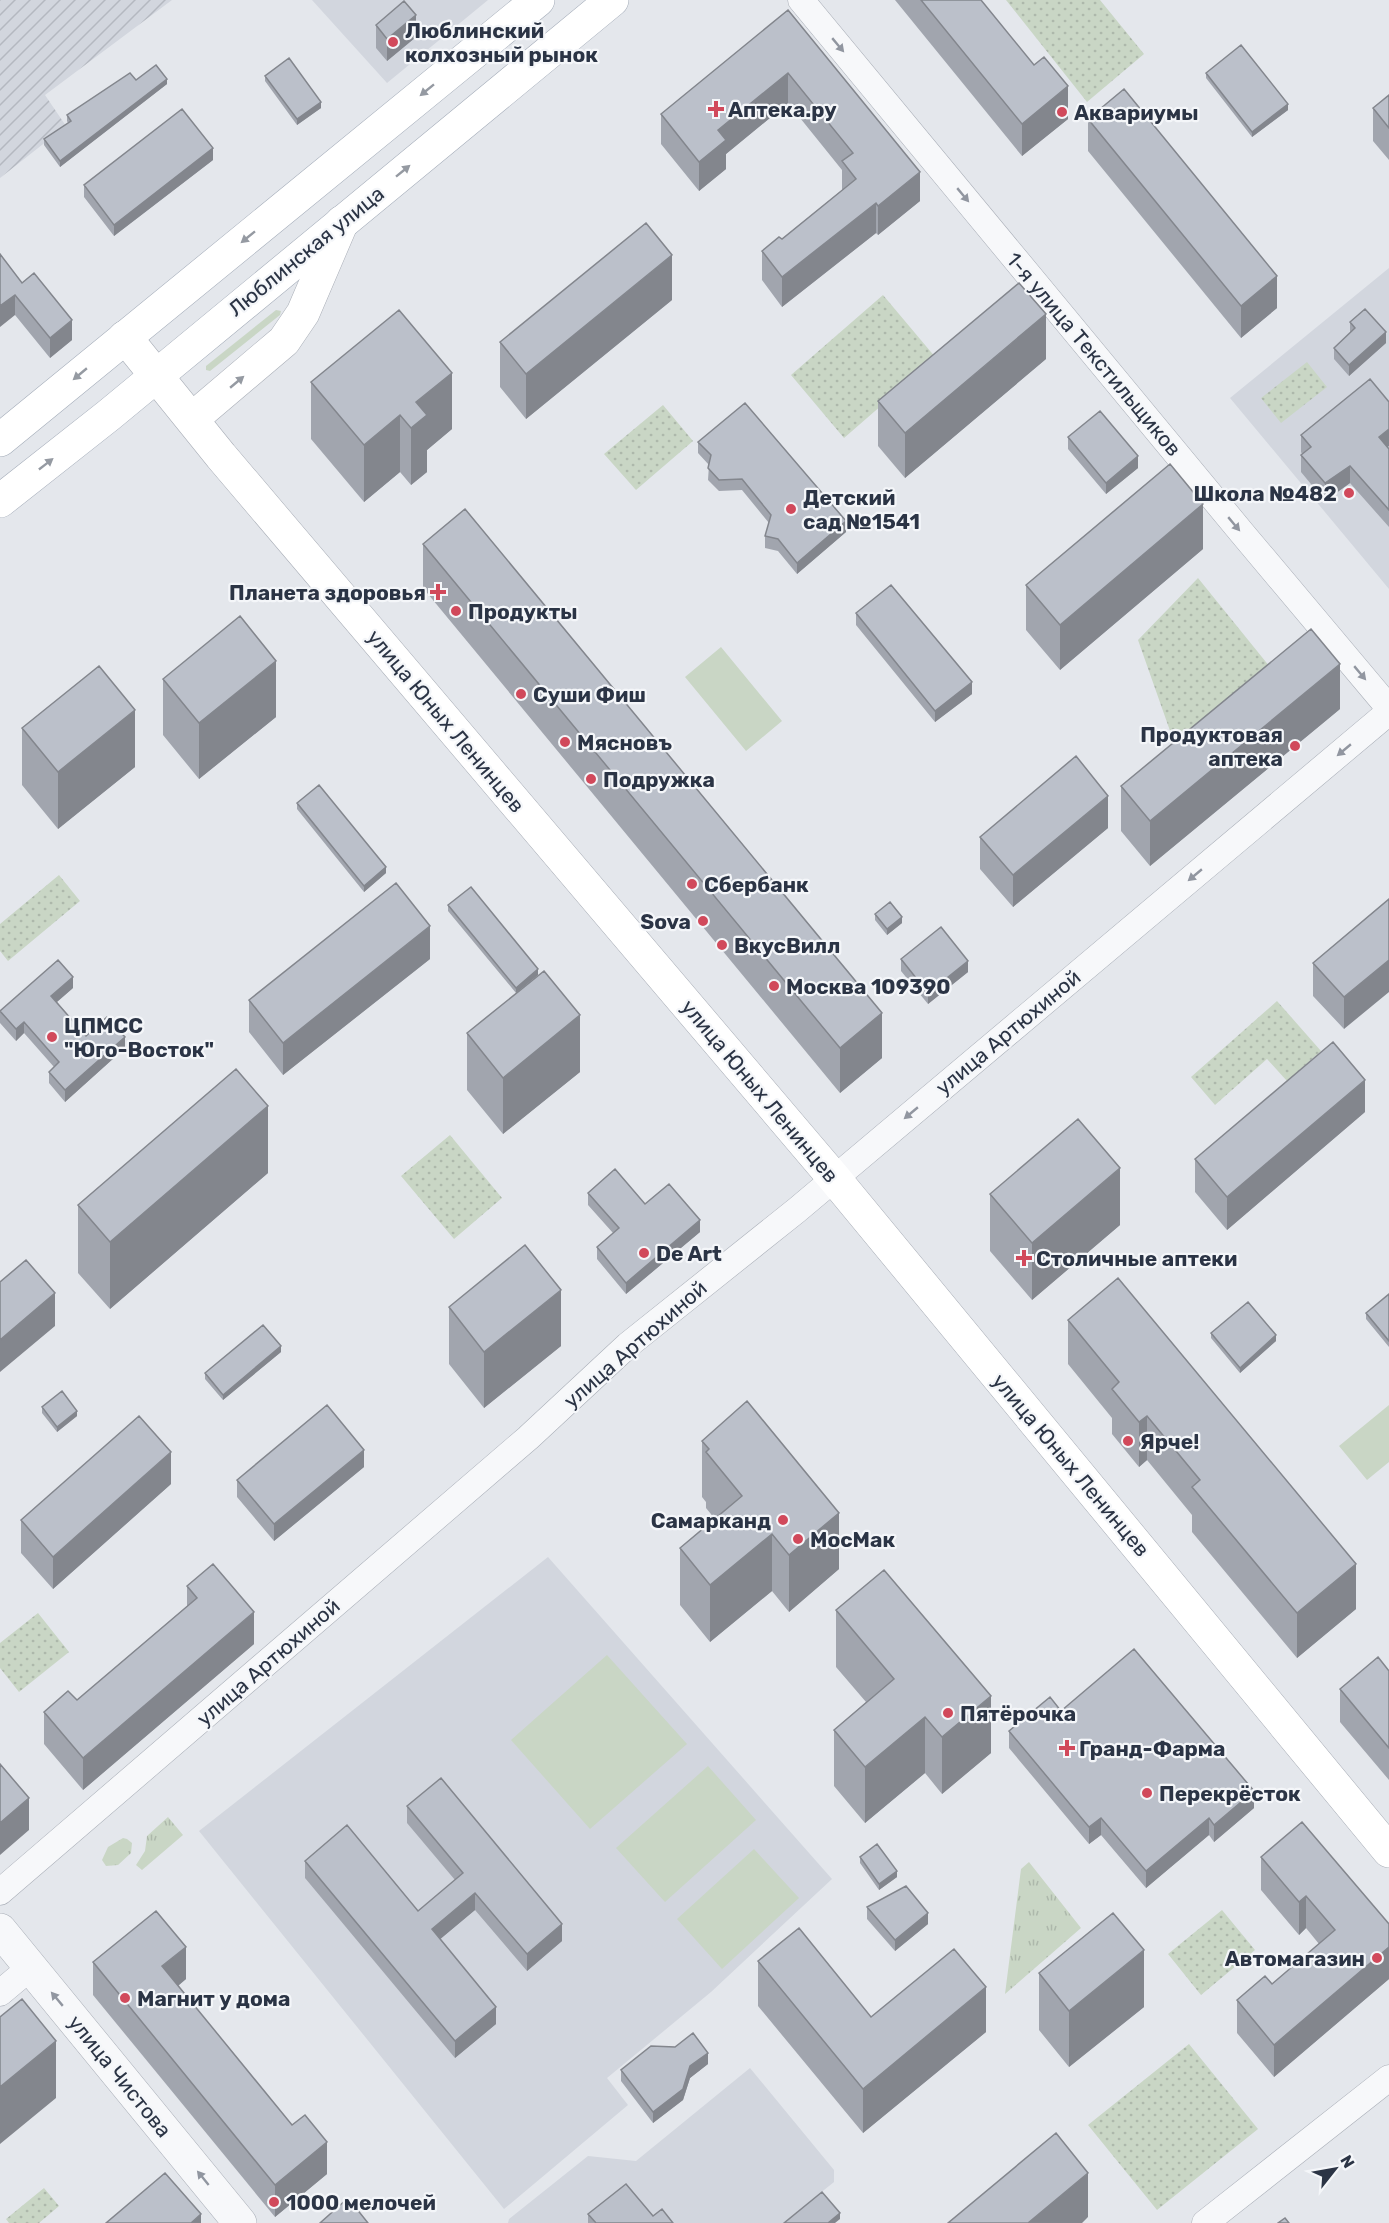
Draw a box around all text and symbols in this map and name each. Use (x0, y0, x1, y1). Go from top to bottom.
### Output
place label: Люблинский колхозный рынок (405, 18, 598, 67)
marker: Люблинский колхозный рынок (386, 35, 400, 49)
one-way arrow (832, 37, 845, 53)
one-way arrow (420, 83, 435, 96)
place label: Аптека.ру (728, 97, 837, 122)
place label: Аквариумы (1074, 100, 1198, 125)
marker: Аптека.ру (709, 102, 723, 116)
marker: Аквариумы (1055, 105, 1069, 119)
one-way arrow (395, 165, 411, 178)
street label: Люблинская улица (223, 181, 389, 321)
one-way arrow (956, 187, 969, 203)
one-way arrow (240, 230, 256, 243)
street label: 1-я улица Текстильщиков (1001, 247, 1187, 461)
one-way arrow (73, 367, 88, 380)
one-way arrow (229, 375, 245, 388)
one-way arrow (38, 458, 54, 471)
place label: Школа №482 (1193, 481, 1337, 506)
place label: Детский сад №1541 (803, 485, 920, 534)
marker: Школа №482 (1342, 486, 1356, 500)
marker: Детский сад №1541 (784, 502, 798, 516)
one-way arrow (1227, 516, 1240, 531)
place label: Планета здоровья (229, 580, 426, 605)
marker: Планета здоровья (431, 585, 445, 599)
place label: Продукты (468, 599, 577, 624)
marker: Продукты (449, 604, 463, 618)
street label: улица Юных Ленинцев (362, 624, 530, 818)
one-way arrow (1353, 665, 1366, 680)
place label: Суши Фиш (533, 682, 646, 707)
marker: Суши Фиш (514, 687, 528, 701)
place label: Продуктовая аптека (1140, 722, 1283, 771)
place label: Мясновъ (577, 730, 672, 755)
marker: Мясновъ (558, 735, 572, 749)
marker: Продуктовая аптека (1288, 739, 1302, 753)
one-way arrow (1337, 743, 1352, 756)
place label: Подружка (603, 767, 715, 792)
marker: Подружка (584, 772, 598, 786)
one-way arrow (1188, 868, 1203, 881)
place label: Сбербанк (704, 872, 809, 897)
marker: Сбербанк (685, 877, 699, 891)
place label: Sova (640, 909, 691, 934)
marker: Sova (696, 914, 710, 928)
place label: ВкусВилл (734, 933, 840, 958)
marker: ВкусВилл (715, 938, 729, 952)
street label: улица Артюхиной (931, 964, 1085, 1100)
place label: Москва 109390 (786, 974, 951, 999)
marker: Москва 109390 (767, 979, 781, 993)
street label: улица Юных Ленинцев (676, 994, 844, 1188)
place label: ЦПМСС "Юго-Восток" (64, 1013, 214, 1062)
marker: ЦПМСС "Юго-Восток" (45, 1030, 59, 1044)
one-way arrow (904, 1106, 919, 1119)
place label: De Art (656, 1241, 722, 1266)
marker: De Art (637, 1246, 651, 1260)
place label: Столичные аптеки (1036, 1246, 1238, 1271)
marker: Столичные аптеки (1017, 1251, 1031, 1265)
street label: улица Артюхиной (558, 1275, 712, 1413)
street label: улица Юных Ленинцев (987, 1368, 1155, 1562)
place label: Ярче! (1140, 1429, 1199, 1454)
marker: Ярче! (1121, 1434, 1135, 1448)
place label: Самарканд (651, 1508, 771, 1533)
marker: Самарканд (776, 1513, 790, 1527)
place label: МосМак (810, 1527, 895, 1552)
marker: МосМак (791, 1532, 805, 1546)
street label: улица Артюхиной (191, 1593, 345, 1731)
place label: Пятёрочка (960, 1701, 1076, 1726)
marker: Пятёрочка (941, 1706, 955, 1720)
place label: Гранд-Фарма (1079, 1736, 1225, 1761)
marker: Гранд-Фарма (1060, 1741, 1074, 1755)
place label: Перекрёсток (1159, 1781, 1301, 1806)
marker: Перекрёсток (1140, 1786, 1154, 1800)
place label: Автомагазин (1225, 1946, 1365, 1971)
marker: Автомагазин (1370, 1951, 1384, 1965)
place label: Магнит у дома (137, 1986, 290, 2011)
marker: Магнит у дома (118, 1991, 132, 2005)
one-way arrow (51, 1992, 64, 2007)
street label: улица Чистова (63, 2010, 177, 2142)
north arrow (1305, 2139, 1365, 2199)
text: N (1336, 2152, 1359, 2171)
one-way arrow (196, 2170, 209, 2186)
place label: 1000 мелочей (286, 2190, 436, 2215)
marker: 1000 мелочей (267, 2195, 281, 2209)

